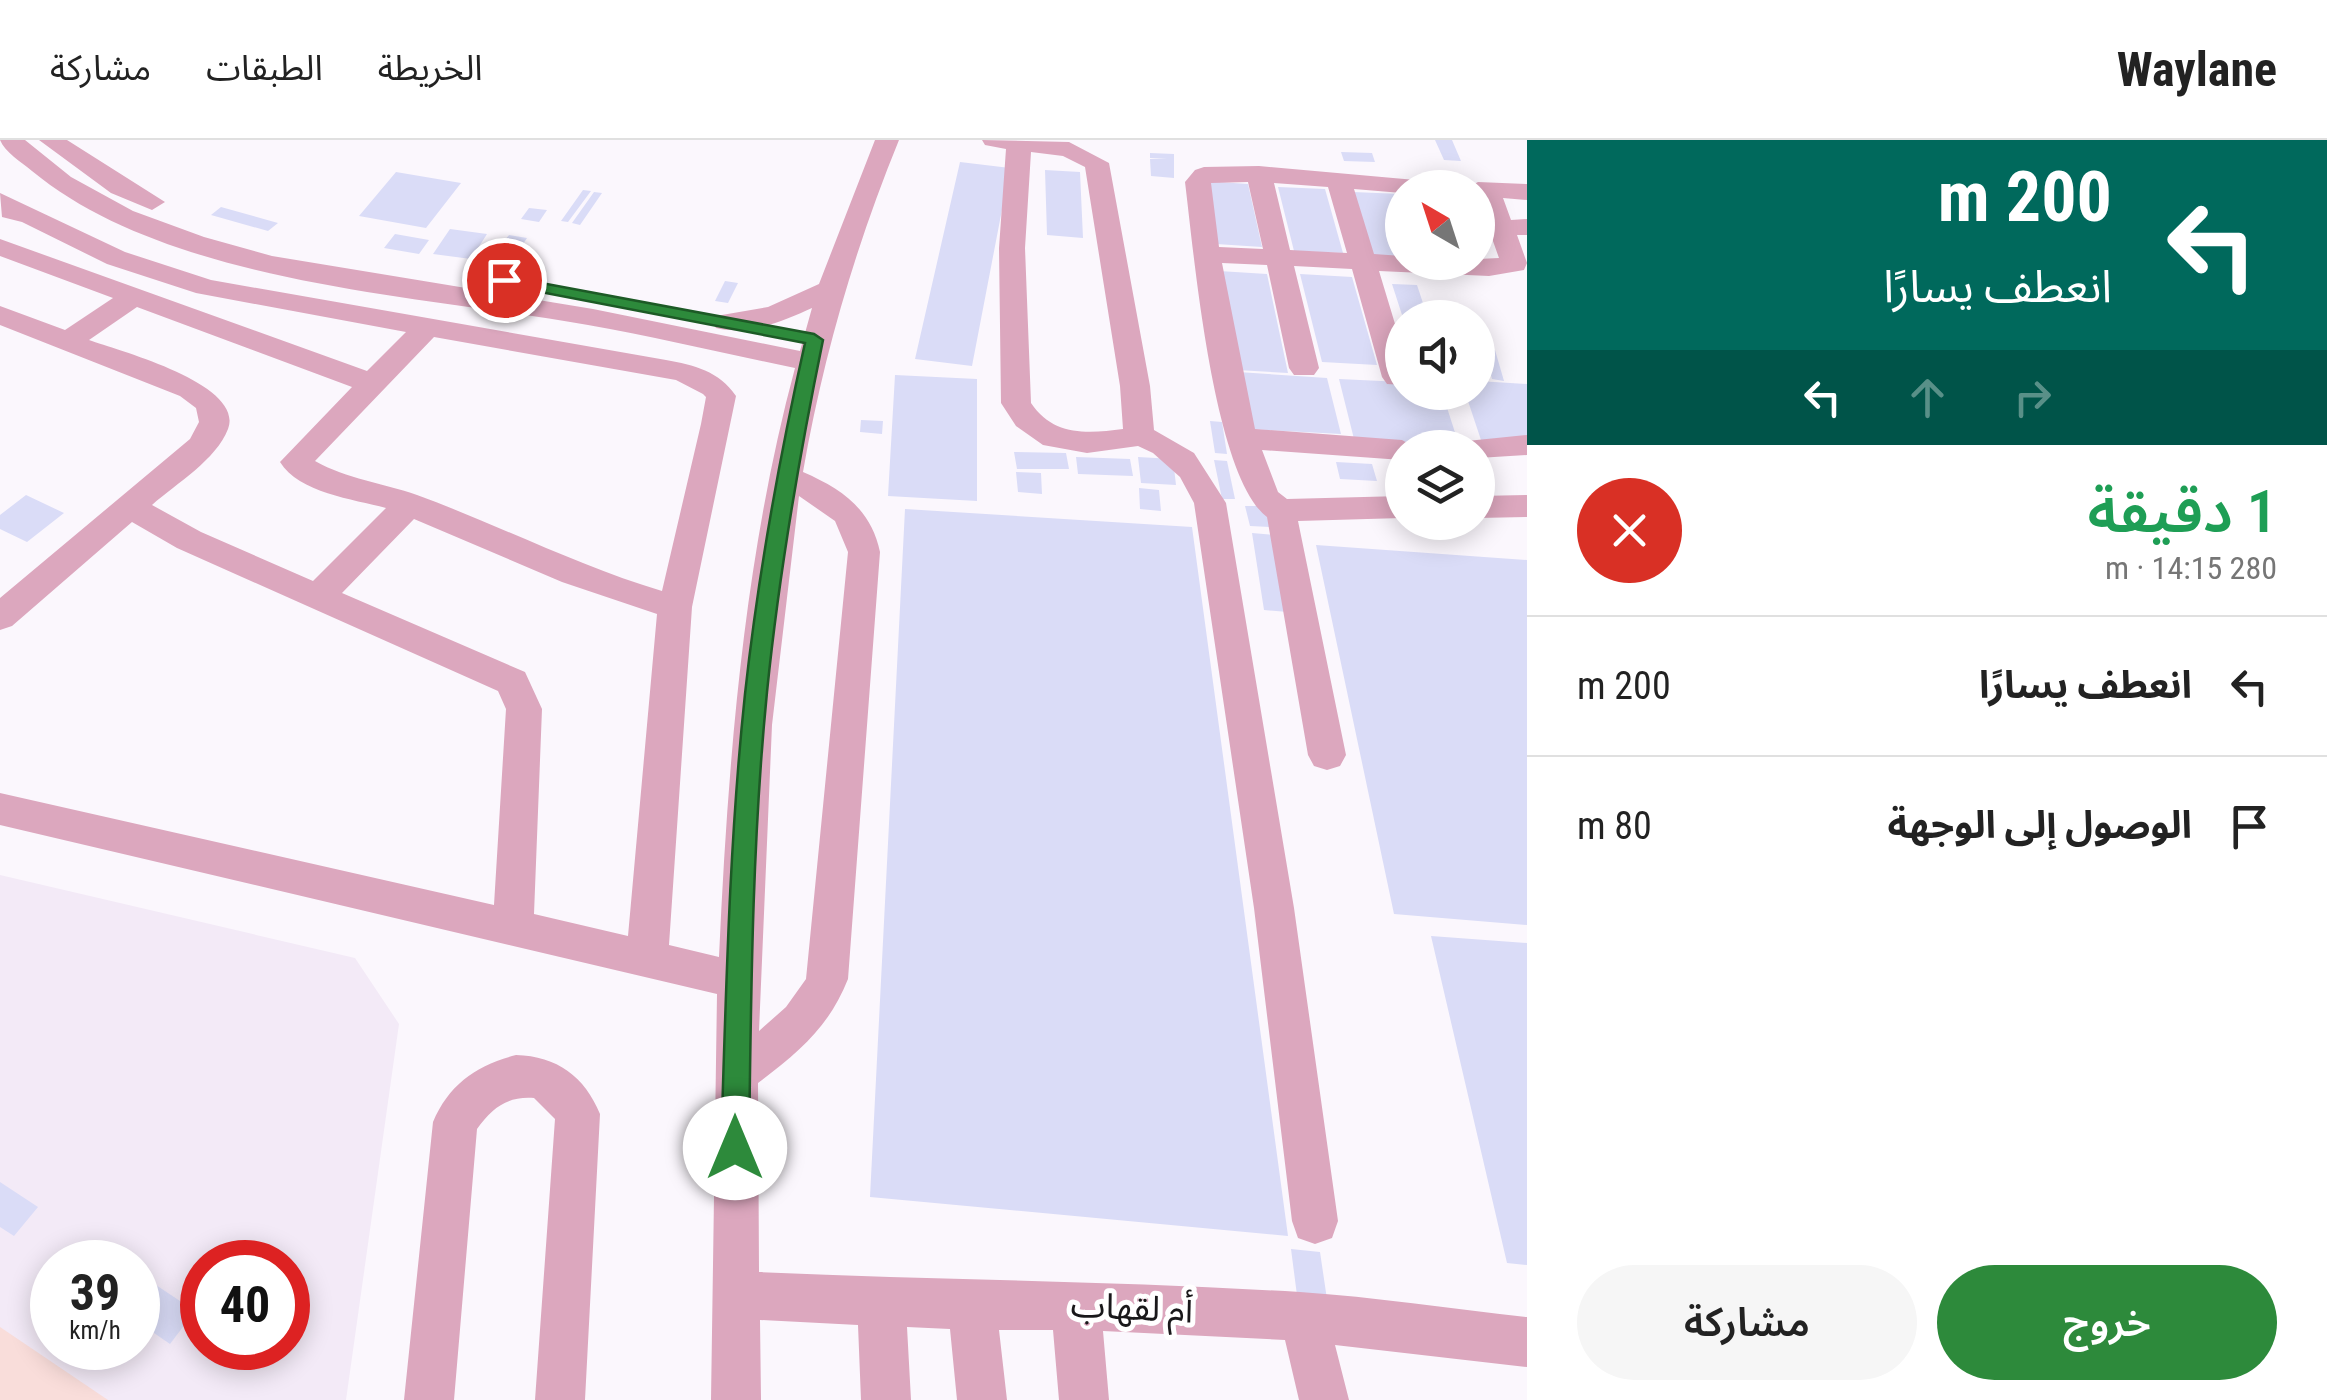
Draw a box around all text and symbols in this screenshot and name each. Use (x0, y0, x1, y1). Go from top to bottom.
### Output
text: Waylane (2117, 41, 2277, 98)
text: مشاركة (50, 48, 151, 89)
text: الطبقات (206, 48, 323, 89)
text: الخريطة (378, 48, 483, 89)
text: 200 m (1938, 156, 2112, 238)
north arrow (1385, 170, 1495, 280)
map controls (1385, 170, 1495, 540)
icon: left (2147, 180, 2277, 310)
pin (462, 238, 547, 323)
icon: arrive (477, 253, 532, 308)
text: انعطف يسارًا (1883, 260, 2112, 313)
button: sound (1385, 300, 1495, 410)
icon: left (1795, 370, 1850, 425)
icon: ahead (1900, 370, 1955, 425)
icon: right (2005, 370, 2060, 425)
button: layers (1385, 430, 1495, 540)
text: 1 دقيقة (2087, 476, 2277, 547)
button: close (1577, 478, 1682, 583)
text: 280 m · 14:15 (2105, 549, 2277, 587)
icon: left (2222, 659, 2277, 714)
text: انعطف يسارًا (1979, 663, 2192, 707)
text: 200 m (1577, 664, 1671, 708)
icon: arrive (2222, 799, 2277, 854)
text: الوصول إلى الوجهة (1888, 803, 2192, 847)
text: 80 m (1577, 804, 1652, 848)
position arrow (683, 1096, 787, 1200)
speed limit sign: 40 (180, 1240, 310, 1370)
text: 39 (70, 1264, 120, 1322)
button: مشاركة (1577, 1265, 1917, 1380)
button: خروج (1937, 1265, 2277, 1380)
street label: أم لقهاب (1070, 1283, 1194, 1337)
text: km/h (69, 1316, 121, 1345)

